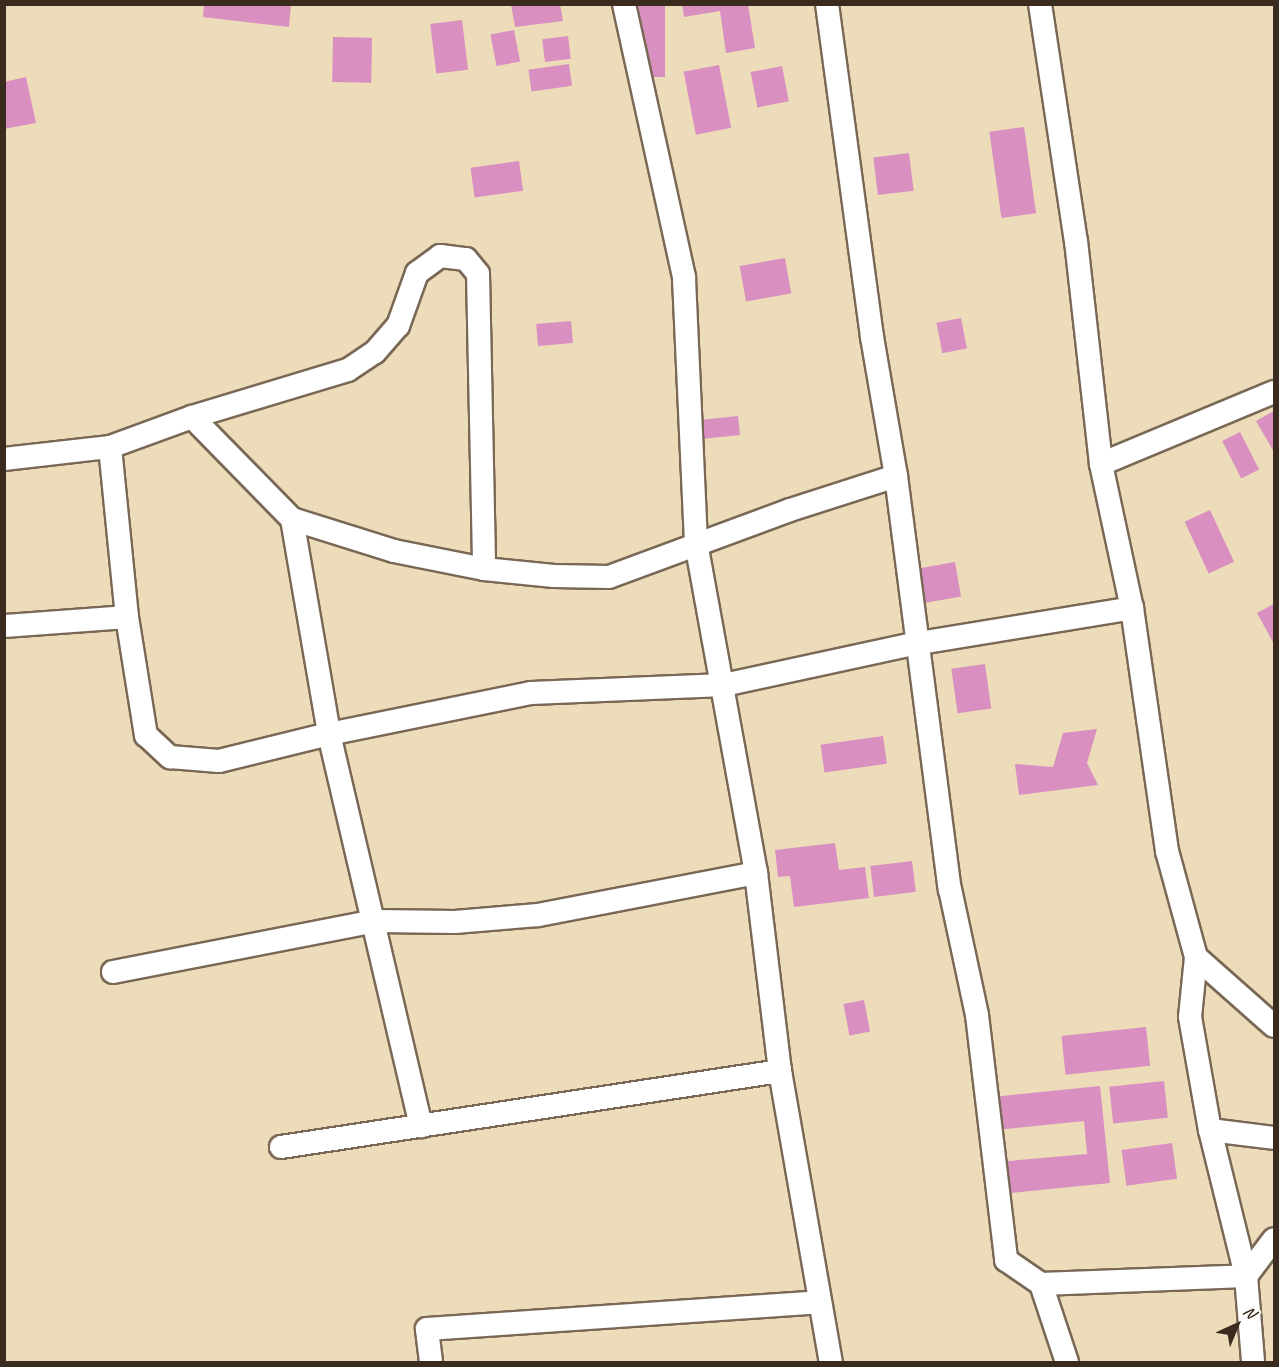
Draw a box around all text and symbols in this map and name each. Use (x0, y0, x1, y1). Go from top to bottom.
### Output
north arrow (1207, 1295, 1267, 1355)
text: N (1239, 1301, 1260, 1323)

